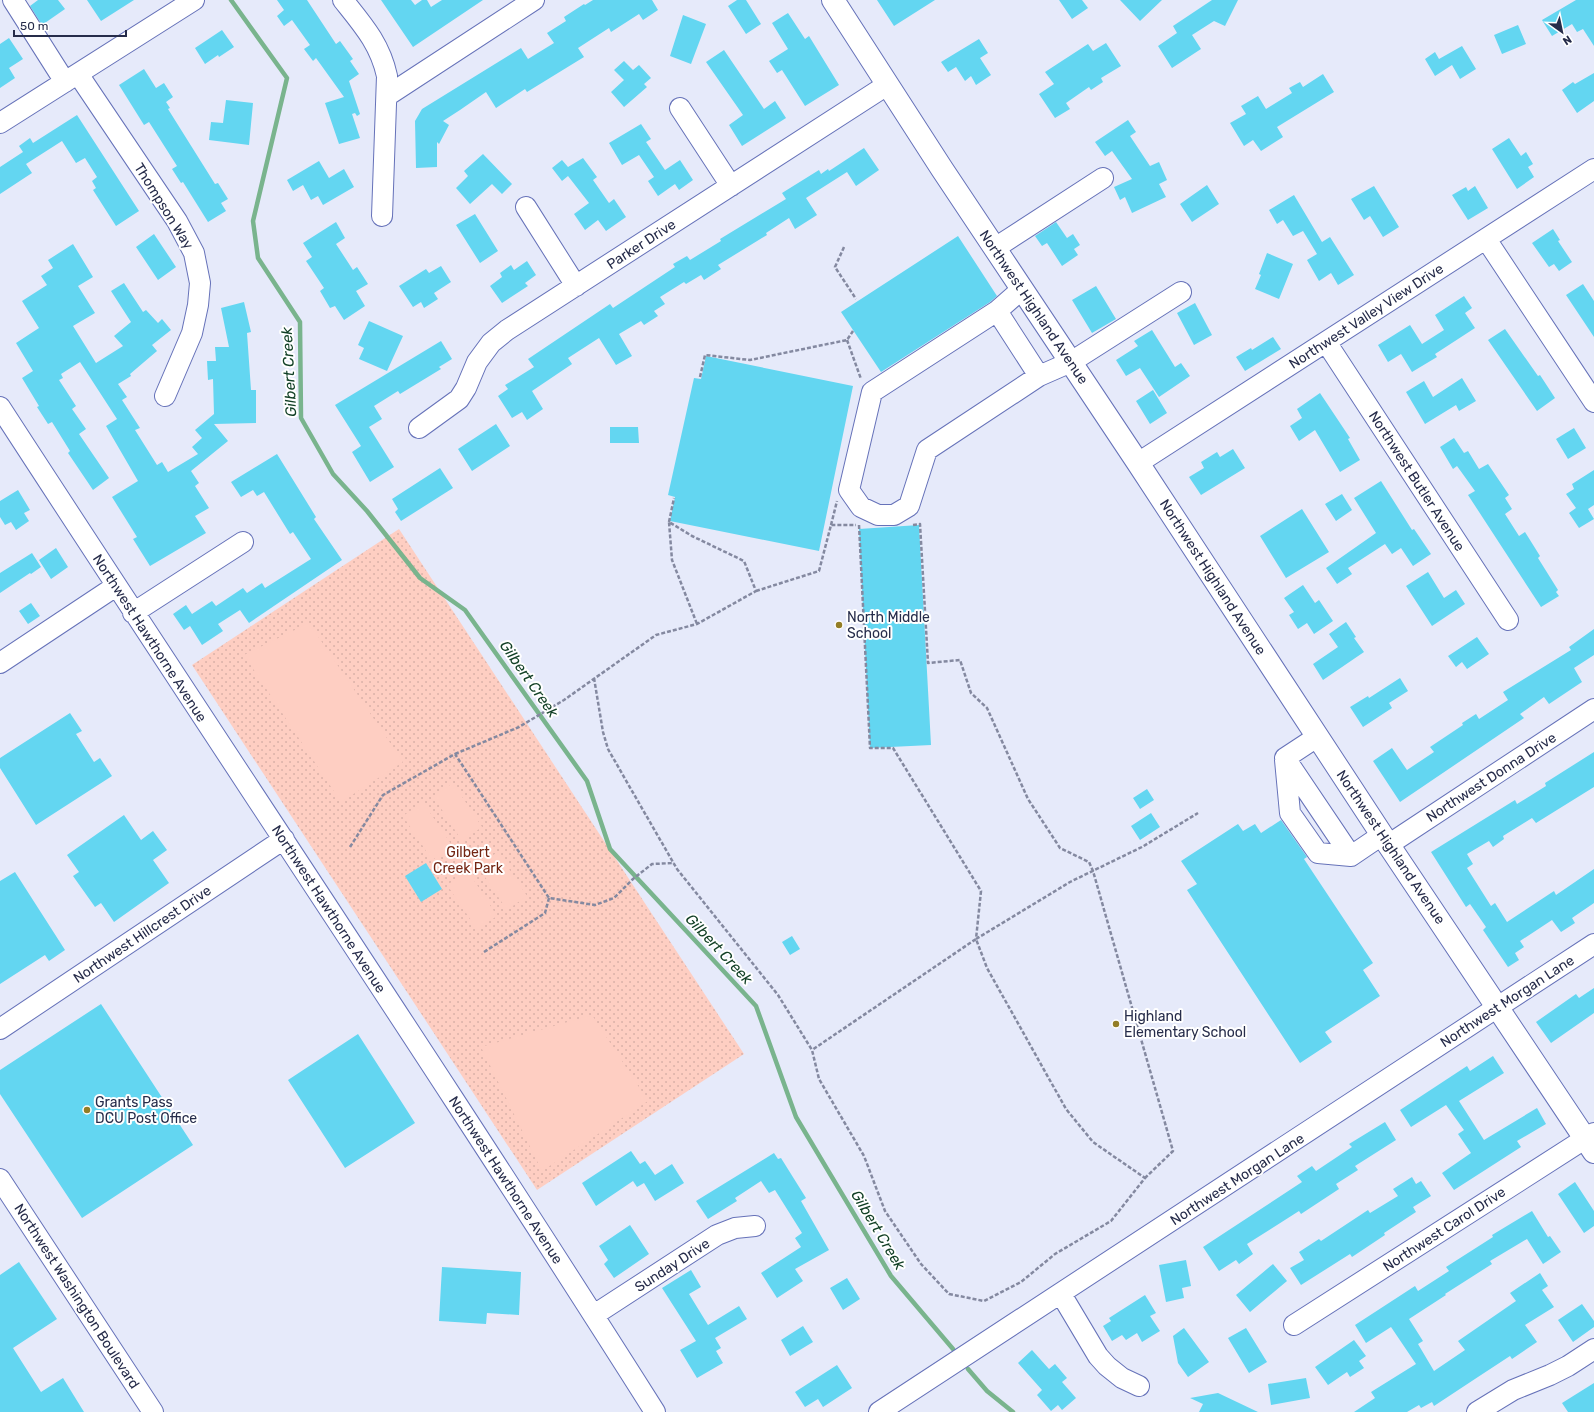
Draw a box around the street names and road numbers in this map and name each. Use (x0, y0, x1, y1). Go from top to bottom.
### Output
street label: Thompson Way (130, 160, 197, 253)
street label: Parker Drive (604, 216, 679, 273)
street label: Northwest Highland Avenue (976, 227, 1092, 388)
street label: Northwest Valley View Drive (1286, 260, 1447, 373)
street label: Northwest Butler Avenue (1365, 408, 1468, 555)
street label: Northwest Highland Avenue (1156, 496, 1269, 658)
street label: Northwest Hawthorne Avenue (89, 551, 210, 725)
street label: Northwest Donna Drive (1423, 729, 1560, 826)
street label: Northwest Highland Avenue (1333, 767, 1449, 928)
street label: Northwest Hawthorne Avenue (268, 822, 389, 996)
street label: Northwest Hillcrest Drive (70, 882, 215, 987)
street label: Northwest Morgan Lane (1437, 952, 1578, 1051)
street label: Northwest Hawthorne Avenue (445, 1093, 566, 1267)
street label: Northwest Morgan Lane (1167, 1130, 1308, 1229)
street label: Northwest Carol Drive (1380, 1183, 1509, 1275)
street label: Northwest Washington Boulevard (10, 1201, 143, 1392)
street label: Sunday Drive (632, 1235, 713, 1296)

